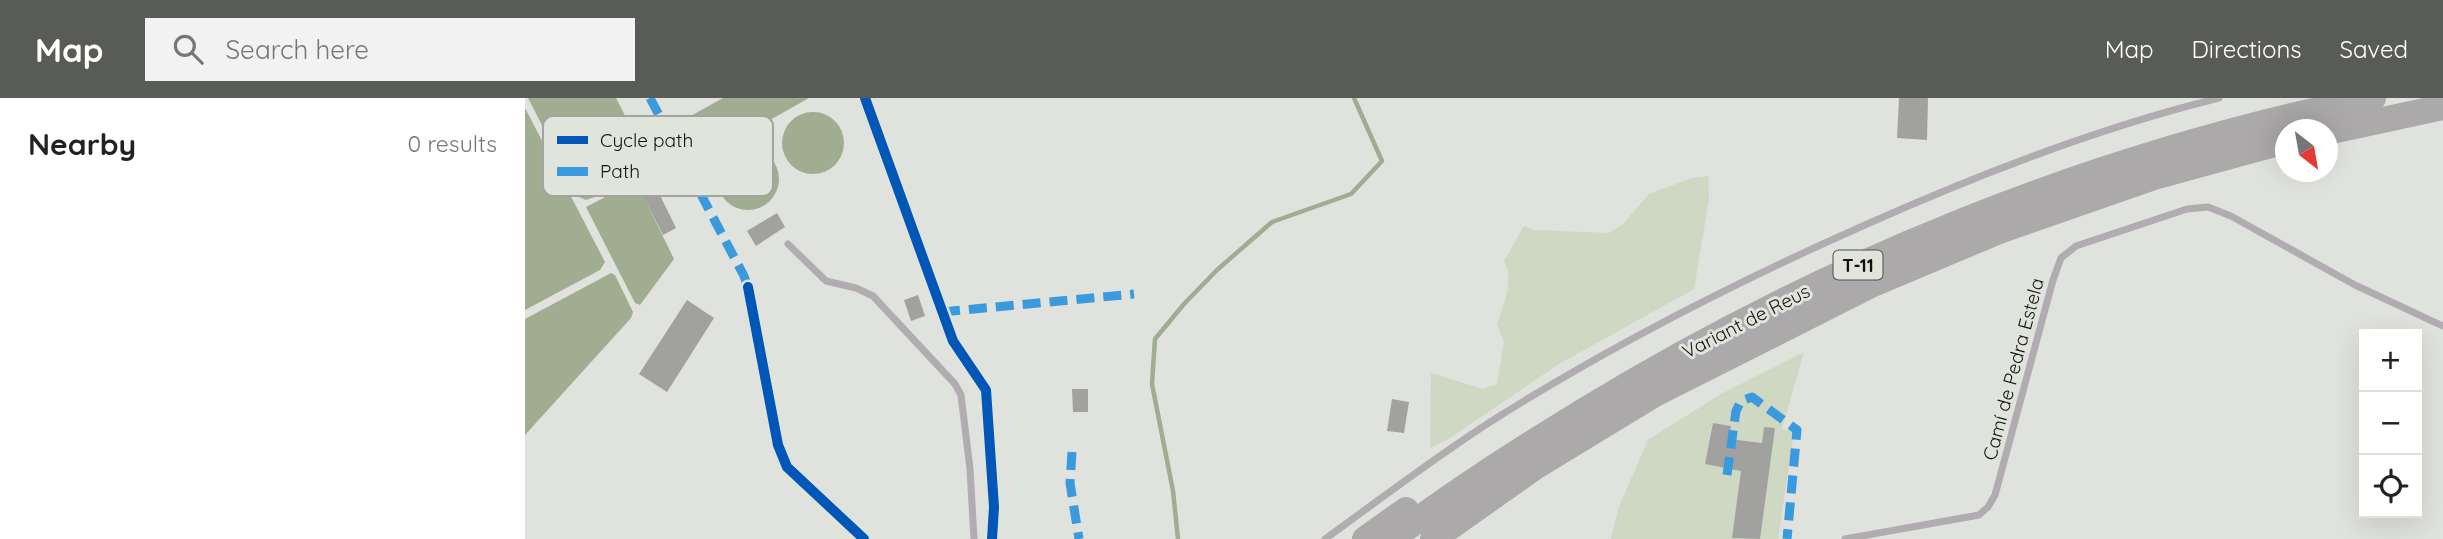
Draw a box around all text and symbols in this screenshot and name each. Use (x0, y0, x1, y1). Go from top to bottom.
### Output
search box (145, 18, 635, 81)
text: Map (35, 29, 103, 70)
icon: search (169, 30, 207, 68)
text: Search here (225, 33, 369, 66)
text: Map (2105, 34, 2154, 64)
text: Directions (2192, 34, 2302, 64)
text: Saved (2340, 34, 2408, 64)
legend (543, 116, 773, 196)
north arrow (2275, 119, 2338, 182)
text: Nearby (28, 125, 136, 163)
text: Cycle path (600, 128, 693, 152)
text: 0 results (408, 129, 497, 158)
text: Path (600, 159, 640, 183)
road number: T-11 (1833, 250, 1883, 280)
street label: Camí de Pedra Estela (1977, 275, 2049, 463)
street label: Variant de Reus (1678, 279, 1814, 363)
map controls (2359, 329, 2422, 518)
button: + (2359, 329, 2422, 392)
button: − (2359, 392, 2422, 455)
button: locate (2359, 455, 2422, 518)

